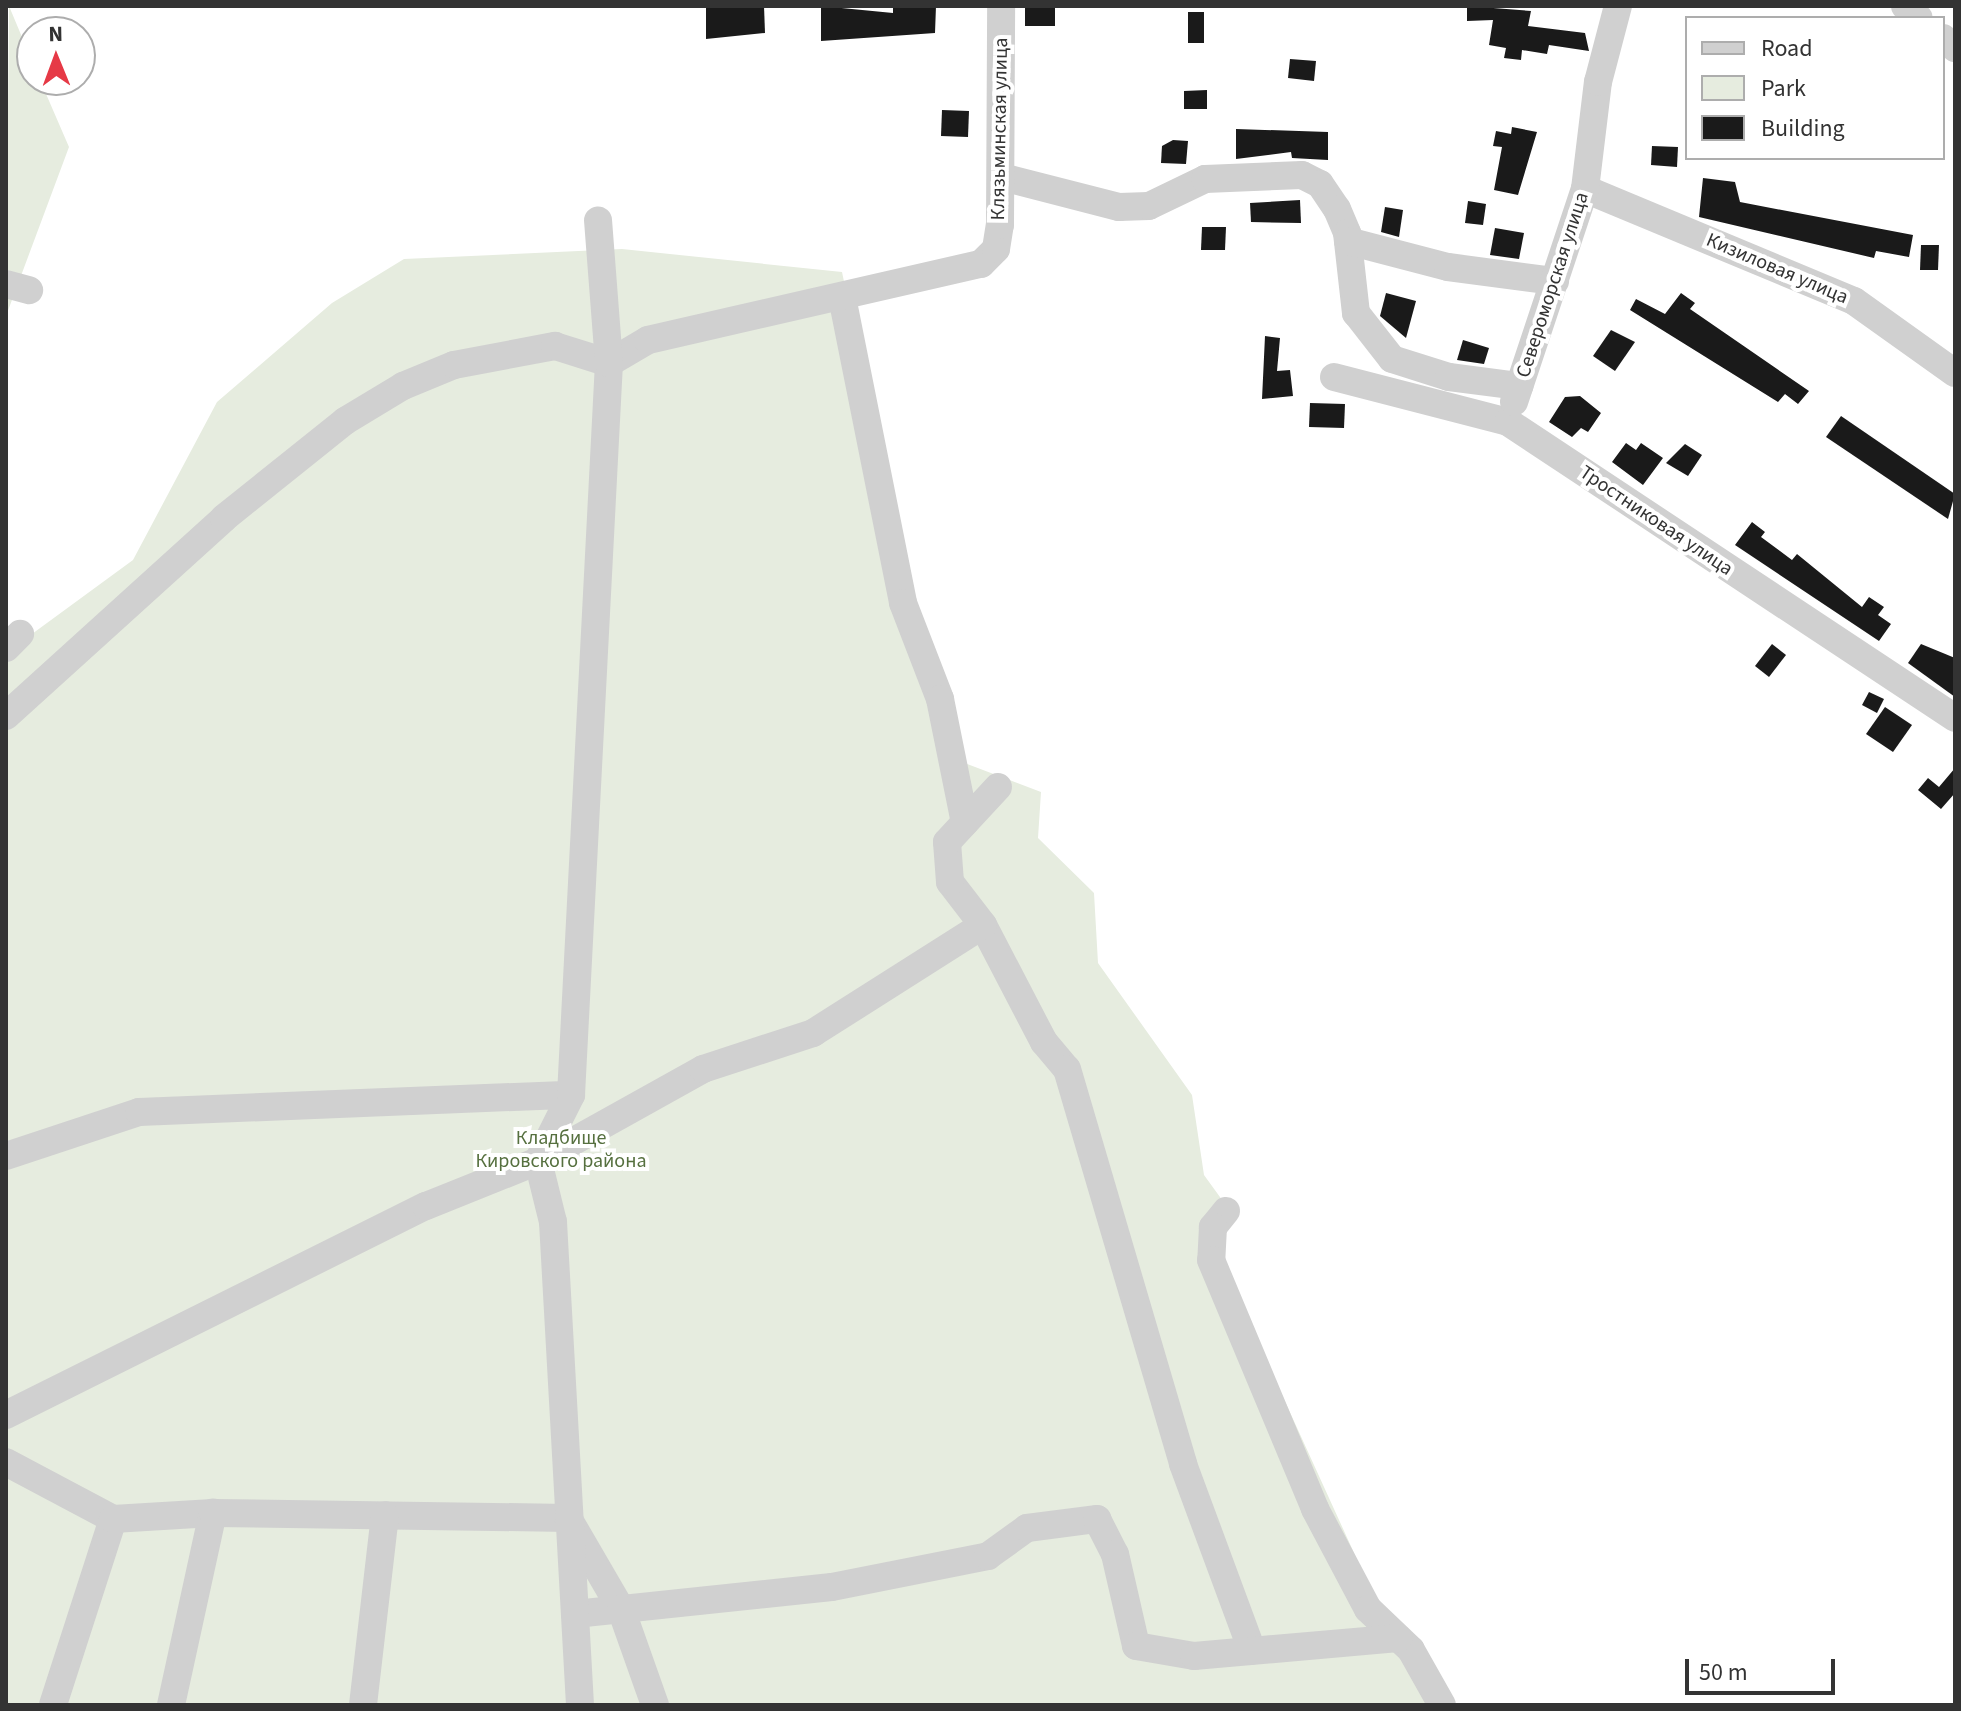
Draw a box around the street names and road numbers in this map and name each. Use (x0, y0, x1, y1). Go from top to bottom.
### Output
street label: Клязьминская улица (986, 37, 1014, 221)
street label: Североморская улица (1512, 189, 1594, 381)
street label: Кизиловая улица (1702, 228, 1852, 310)
street label: Тростниковая улица (1575, 461, 1737, 581)

